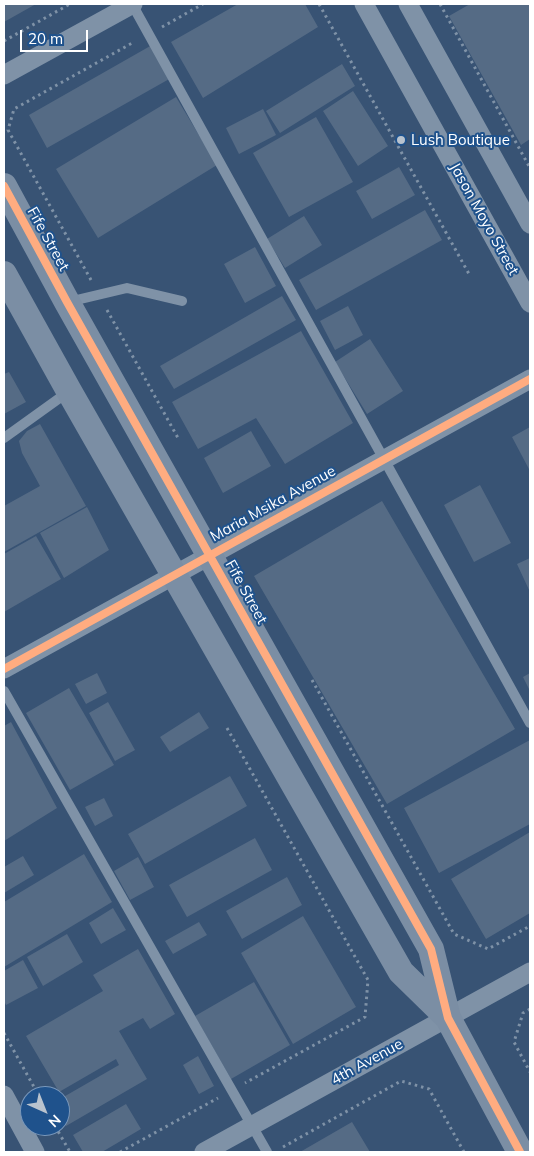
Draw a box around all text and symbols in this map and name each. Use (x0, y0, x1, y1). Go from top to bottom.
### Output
scale bar (22, 20, 90, 52)
text: 20 m (28, 29, 63, 48)
place label: Lush Boutique (411, 131, 510, 149)
marker: Lush Boutique (395, 134, 407, 146)
street label: Jason Moyo Street (446, 160, 522, 278)
street label: Fife Street (23, 204, 73, 274)
street label: Maria Msika Avenue (207, 462, 339, 546)
street label: Fife Street (221, 557, 271, 627)
street label: 4th Avenue (328, 1035, 406, 1089)
north arrow (20, 1086, 70, 1136)
text: N (45, 1111, 65, 1131)

